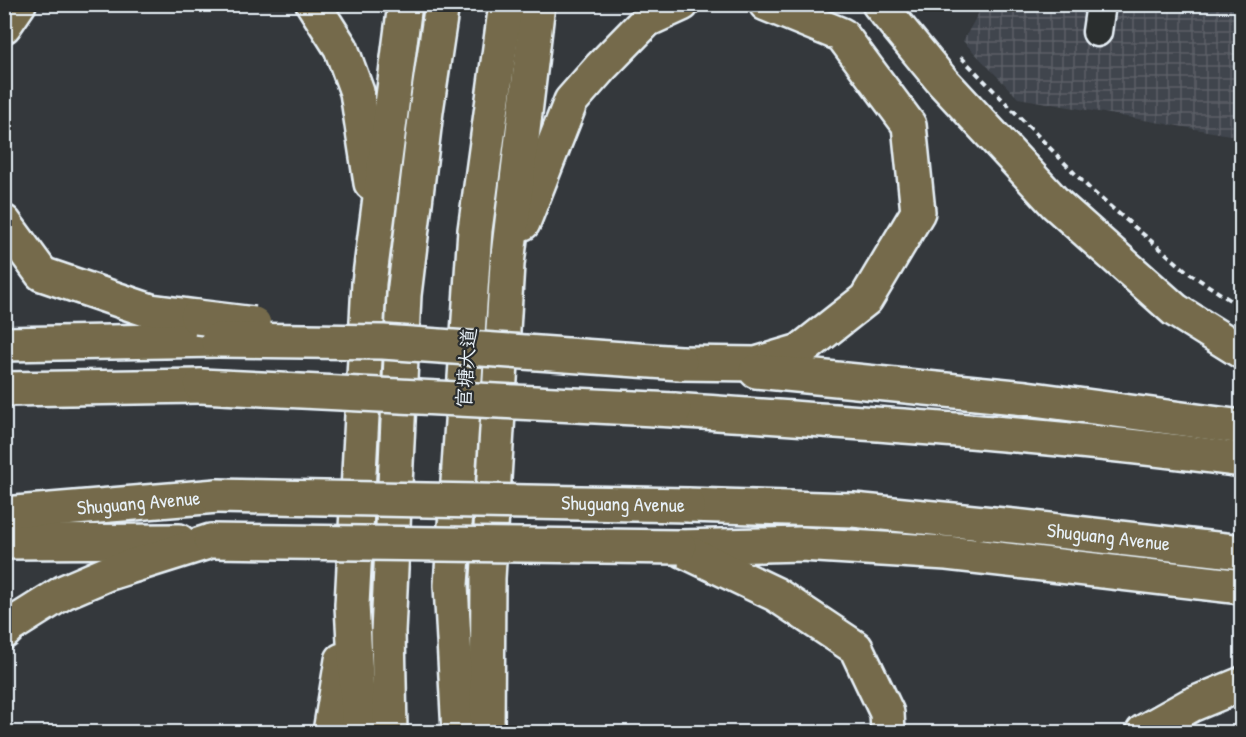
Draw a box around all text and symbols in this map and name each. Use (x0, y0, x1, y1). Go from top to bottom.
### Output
street label: 官塘大道 (449, 327, 482, 409)
street label: Shuguang Avenue (76, 483, 201, 521)
street label: Shuguang Avenue (561, 489, 685, 518)
street label: Shuguang Avenue (1046, 516, 1172, 557)

